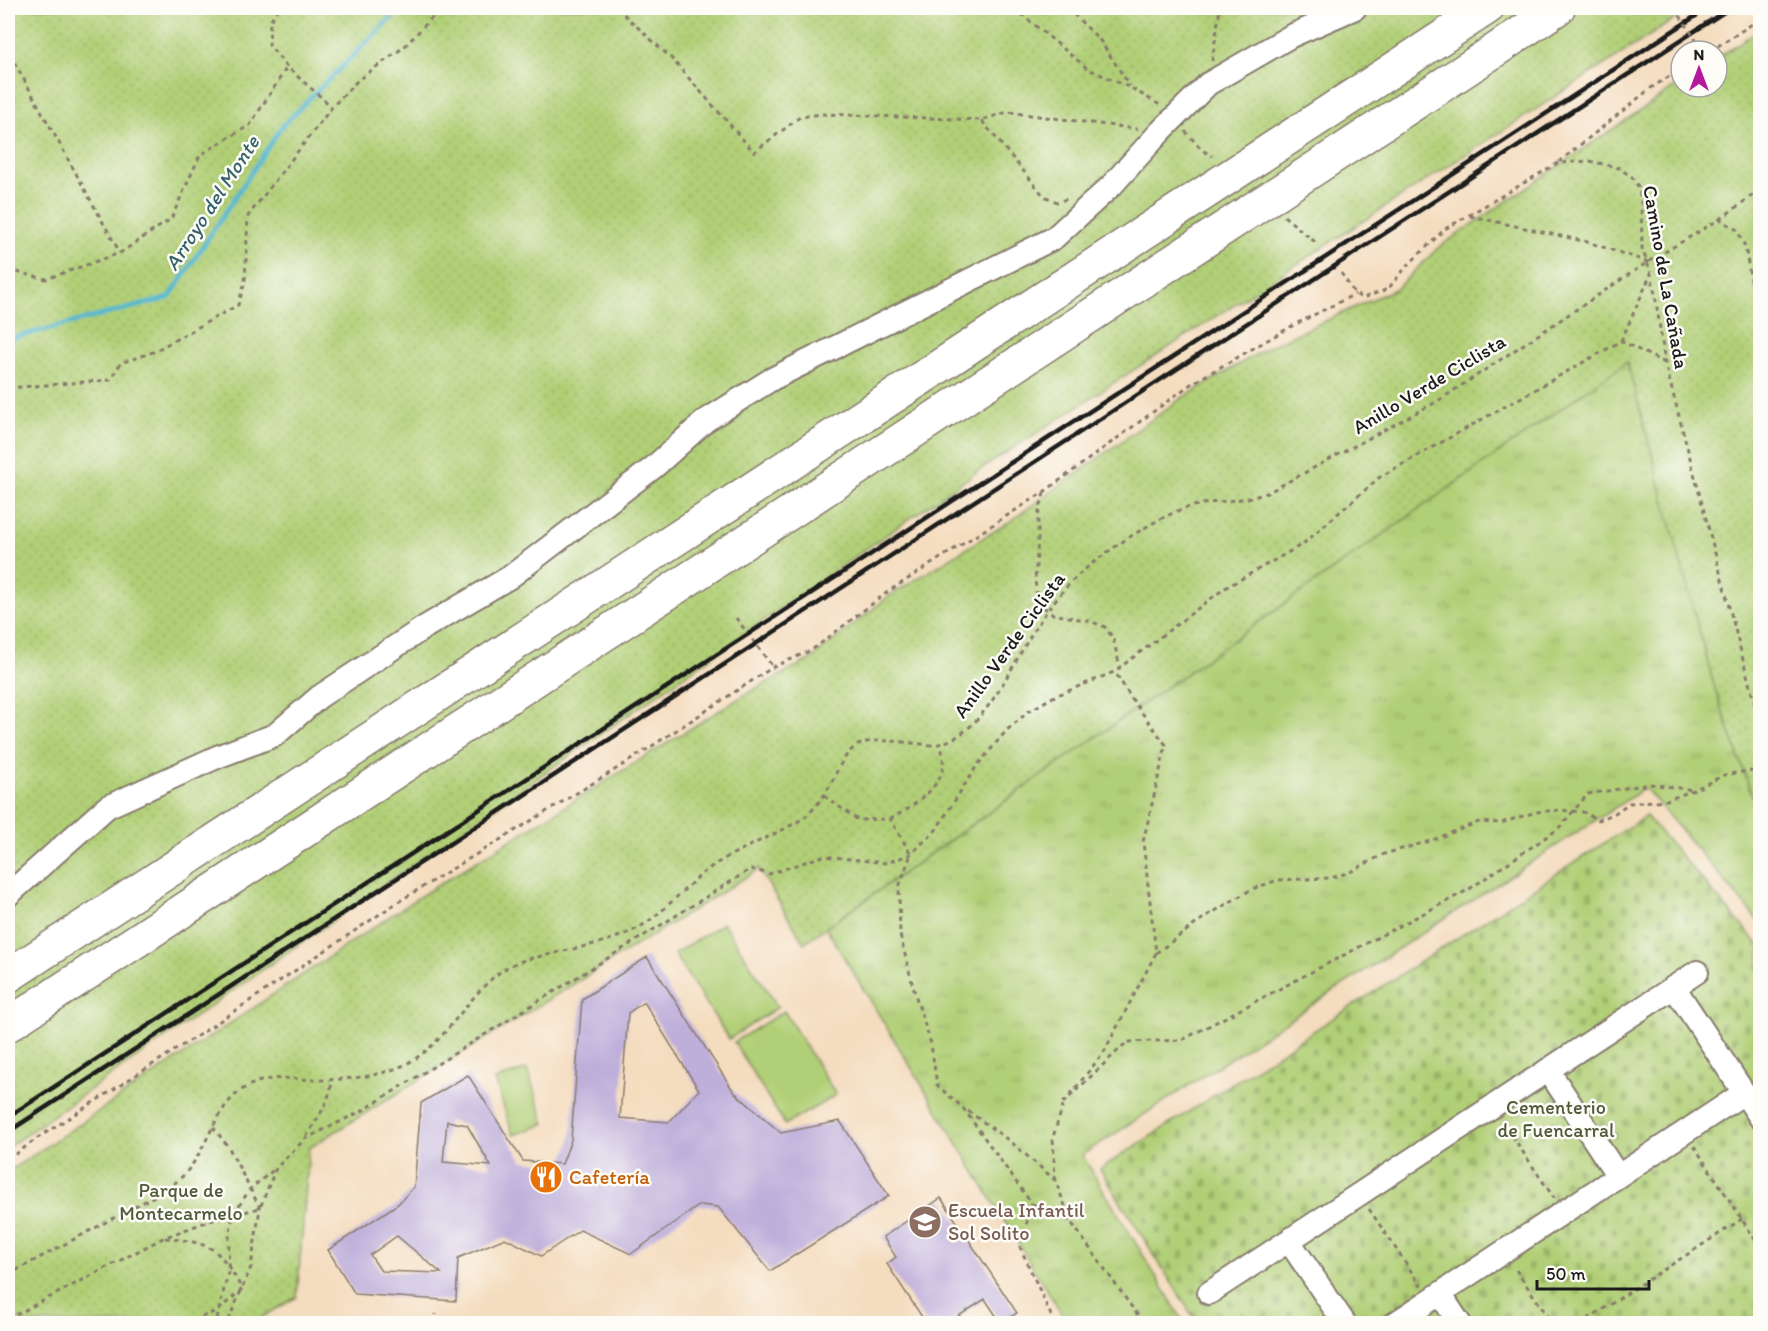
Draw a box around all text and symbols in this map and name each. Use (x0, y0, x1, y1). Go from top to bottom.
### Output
north arrow (1669, 39, 1729, 99)
text: N (1694, 45, 1704, 64)
water label: Arroyo del Monte (159, 130, 265, 275)
street label: Camino de La Cañada (1638, 183, 1694, 371)
street label: Anillo Verde Ciclista (1348, 329, 1510, 439)
street label: Anillo Verde Ciclista (948, 567, 1070, 723)
park label: Cementerio de Fuencarral (1497, 1095, 1615, 1142)
restaurant icon: Cafetería (528, 1159, 564, 1195)
place label: Cafetería (569, 1165, 650, 1189)
park label: Parque de Montecarmelo (119, 1178, 243, 1225)
place label: Escuela Infantil Sol Solito (948, 1198, 1085, 1245)
school or university icon: Escuela Infantil Sol Solito (907, 1204, 943, 1240)
scale bar (1537, 1253, 1650, 1291)
text: 50 m (1546, 1263, 1586, 1285)

